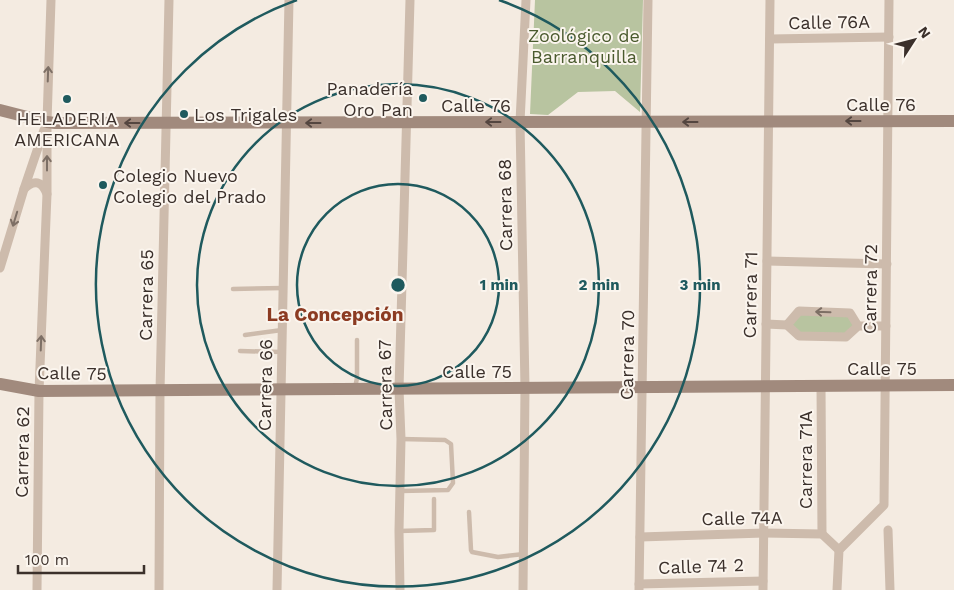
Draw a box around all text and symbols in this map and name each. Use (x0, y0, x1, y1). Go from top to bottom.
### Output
street label: Calle 76A (788, 11, 870, 33)
north arrow (889, 15, 939, 65)
text: N (915, 23, 934, 41)
park label: Zoológico de Barranquilla (528, 25, 640, 67)
one-way arrow (44, 66, 53, 82)
place label: Panadería Oro Pan (327, 78, 413, 120)
marker: Panadería Oro Pan (417, 92, 429, 104)
marker: HELADERIA AMERICANA (61, 93, 73, 105)
street label: Calle 76 (846, 94, 916, 115)
street label: Calle 76 (441, 95, 511, 116)
place label: Los Trigales (194, 104, 297, 125)
place label: HELADERIA AMERICANA (14, 108, 120, 150)
marker: Los Trigales (178, 108, 190, 120)
one-way arrow (845, 116, 862, 126)
one-way arrow (485, 117, 502, 127)
one-way arrow (683, 117, 699, 127)
one-way arrow (125, 118, 141, 128)
one-way arrow (305, 118, 322, 128)
one-way arrow (42, 155, 52, 172)
street label: Carrera 68 (494, 159, 516, 251)
place label: Colegio Nuevo Colegio del Prado (113, 165, 266, 207)
marker: Colegio Nuevo Colegio del Prado (97, 179, 109, 191)
one-way arrow (10, 210, 20, 226)
street label: Carrera 72 (859, 244, 881, 334)
street label: Carrera 65 (135, 249, 157, 341)
street label: Carrera 71 (739, 251, 761, 339)
centre of rings (389, 276, 407, 294)
text: 1 min (480, 276, 518, 294)
text: 2 min (578, 276, 620, 294)
text: 3 min (680, 276, 720, 294)
district label: La Concepción (267, 303, 403, 326)
one-way arrow (815, 307, 832, 317)
street label: Carrera 70 (616, 310, 638, 400)
one-way arrow (36, 335, 46, 351)
street label: Carrera 66 (254, 339, 276, 431)
street label: Carrera 67 (374, 339, 396, 431)
street label: Calle 75 (847, 358, 917, 379)
street label: Calle 75 (442, 361, 512, 382)
street label: Calle 75 (37, 362, 107, 384)
street label: Carrera 62 (11, 406, 33, 498)
street label: Carrera 71A (795, 411, 816, 509)
street label: Calle 74A (701, 507, 783, 529)
scale bar (18, 542, 144, 574)
text: 100 m (25, 551, 69, 569)
street label: Calle 74 2 (658, 554, 744, 578)

